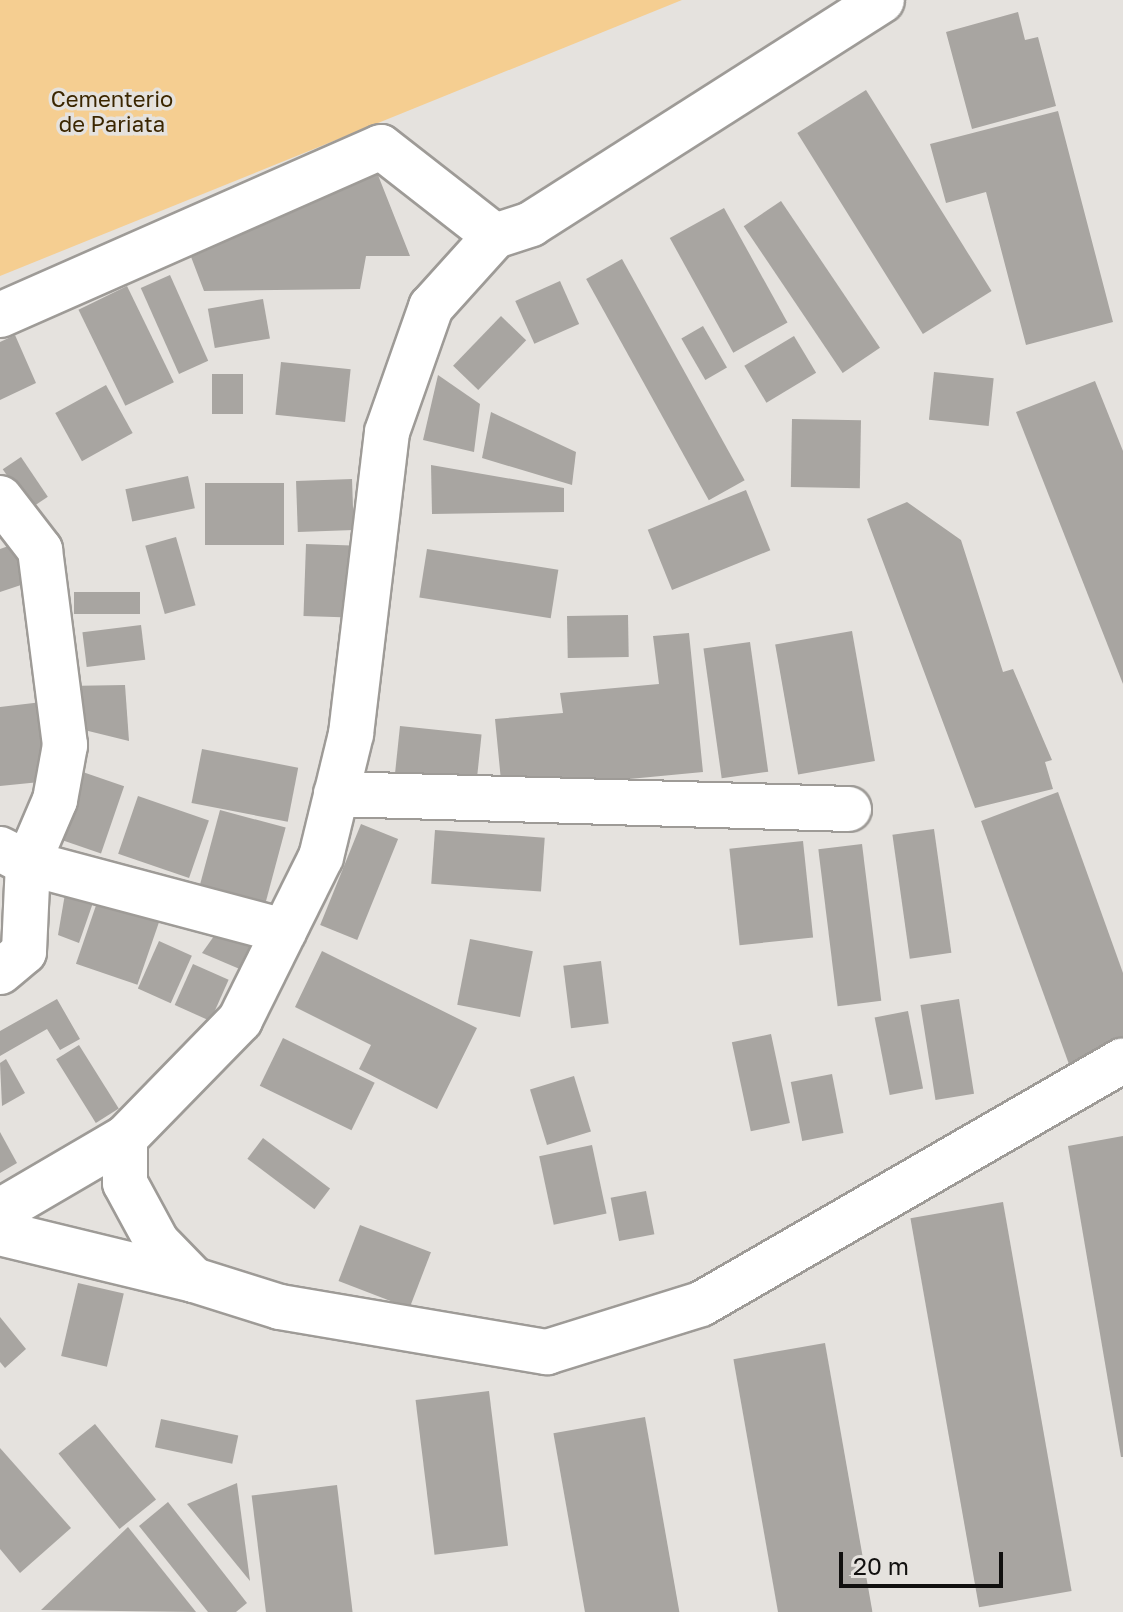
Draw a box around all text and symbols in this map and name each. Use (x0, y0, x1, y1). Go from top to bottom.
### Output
park label: Cementerio de Pariata (51, 85, 173, 136)
scale bar (843, 1536, 1007, 1586)
text: 20 m (853, 1551, 909, 1580)

